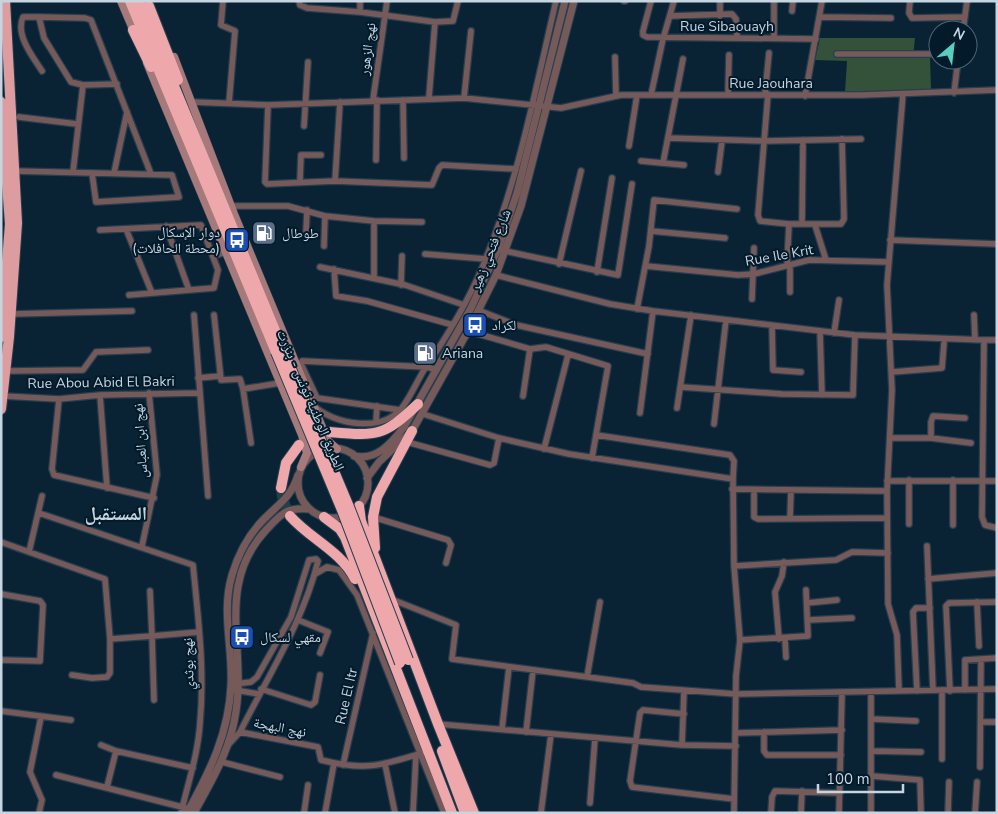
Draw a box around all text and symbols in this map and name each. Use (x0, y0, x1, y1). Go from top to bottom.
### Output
street label: Rue Sibaouayh (680, 17, 774, 36)
north arrow (928, 20, 978, 70)
street label: نهج الزهور (354, 21, 381, 78)
text: N (950, 23, 968, 45)
street label: Rue Jaouhara (729, 74, 813, 93)
street label: شارع فتحي زهير (465, 206, 517, 296)
fuel station icon: طوطال (251, 220, 277, 246)
place label: دوار الإسكال (محطة الحافلات) (132, 223, 220, 258)
place label: طوطال (282, 224, 319, 243)
bus stop icon: دوار الإسكال (محطة الحافلات) (224, 227, 250, 253)
street label: Rue Ile Krit (744, 240, 815, 271)
bus stop icon: لكراد (462, 312, 488, 338)
place label: لكراد (492, 316, 516, 335)
street label: الطريق الوطنية تونس - بنزرت (272, 327, 349, 474)
fuel station icon: Ariana (412, 340, 438, 366)
place label: Ariana (442, 344, 483, 363)
street label: Rue Abou Abid El Bakri (27, 372, 175, 393)
street label: نهج ابن العباس (128, 403, 153, 479)
district label: المستقبل (85, 501, 147, 527)
bus stop icon: مقهي لسكال (229, 624, 255, 650)
place label: مقهي لسكال (260, 628, 321, 649)
street label: نهج بوثدي (178, 637, 200, 691)
street label: Rue El Itr (331, 666, 362, 726)
street label: نهج البهجة (252, 713, 308, 742)
scale bar (818, 762, 903, 794)
text: 100 m (826, 769, 870, 789)

